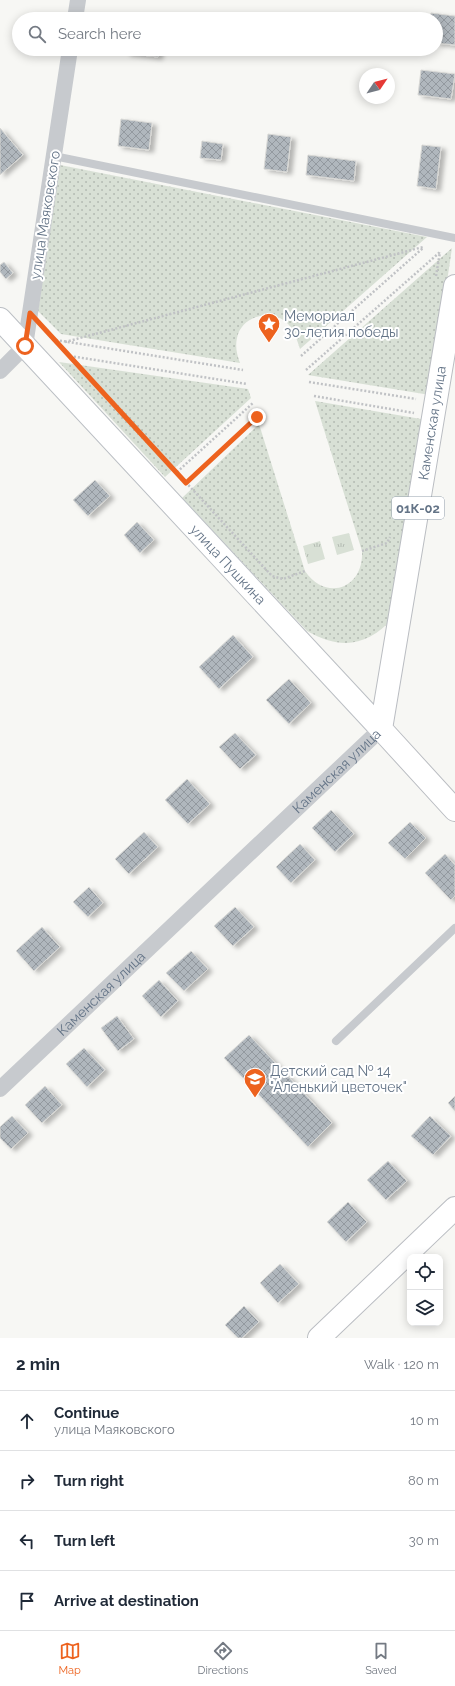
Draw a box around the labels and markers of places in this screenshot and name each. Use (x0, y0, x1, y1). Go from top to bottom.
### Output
place label: Мемориал 30-летия победы (284, 308, 399, 340)
place icon: Мемориал 30-летия победы (256, 311, 282, 344)
place label: Детский сад № 14 "Аленький цветочек" (270, 1063, 407, 1095)
school or university icon: Детский сад № 14 "Аленький цветочек" (242, 1066, 268, 1099)

